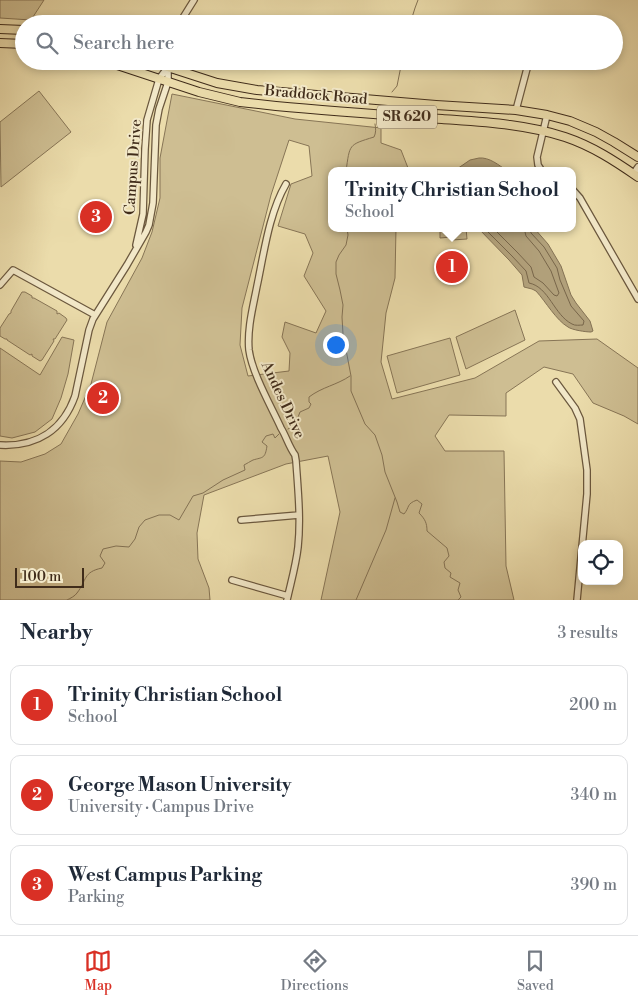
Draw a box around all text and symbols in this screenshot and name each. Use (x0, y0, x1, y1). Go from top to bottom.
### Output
search box (15, 15, 623, 70)
icon: search (33, 29, 61, 57)
text: Search here (73, 31, 174, 55)
street label: Braddock Road (263, 81, 369, 109)
road number: SR 620 (377, 105, 437, 128)
street label: Campus Drive (120, 118, 146, 216)
popup (328, 167, 576, 232)
text: Trinity Christian School (345, 178, 559, 202)
pin: 3 (80, 198, 112, 236)
text: School (345, 202, 394, 222)
pin: 1 (436, 248, 468, 286)
your location (323, 332, 349, 358)
street label: Andes Drive (256, 357, 309, 442)
pin: 2 (87, 379, 119, 417)
map controls (578, 540, 623, 585)
button: locate (578, 540, 623, 585)
scale bar (15, 565, 84, 588)
text: 100 m (22, 568, 61, 586)
text: Nearby (20, 620, 93, 646)
text: 3 results (557, 623, 618, 643)
text: Trinity Christian School (68, 683, 282, 707)
text: 1 (33, 695, 41, 715)
text: 200 m (569, 695, 617, 715)
text: School (68, 707, 117, 727)
text: George Mason University (68, 773, 292, 797)
text: 2 (32, 785, 42, 805)
text: 340 m (570, 785, 617, 805)
text: University · Campus Drive (68, 797, 254, 817)
text: West Campus Parking (68, 863, 262, 887)
text: 3 (32, 875, 42, 895)
text: 390 m (571, 875, 617, 895)
text: Parking (68, 887, 124, 907)
tab: Map (84, 947, 112, 995)
tab: Directions (281, 947, 348, 995)
tab: Saved (517, 947, 554, 995)

